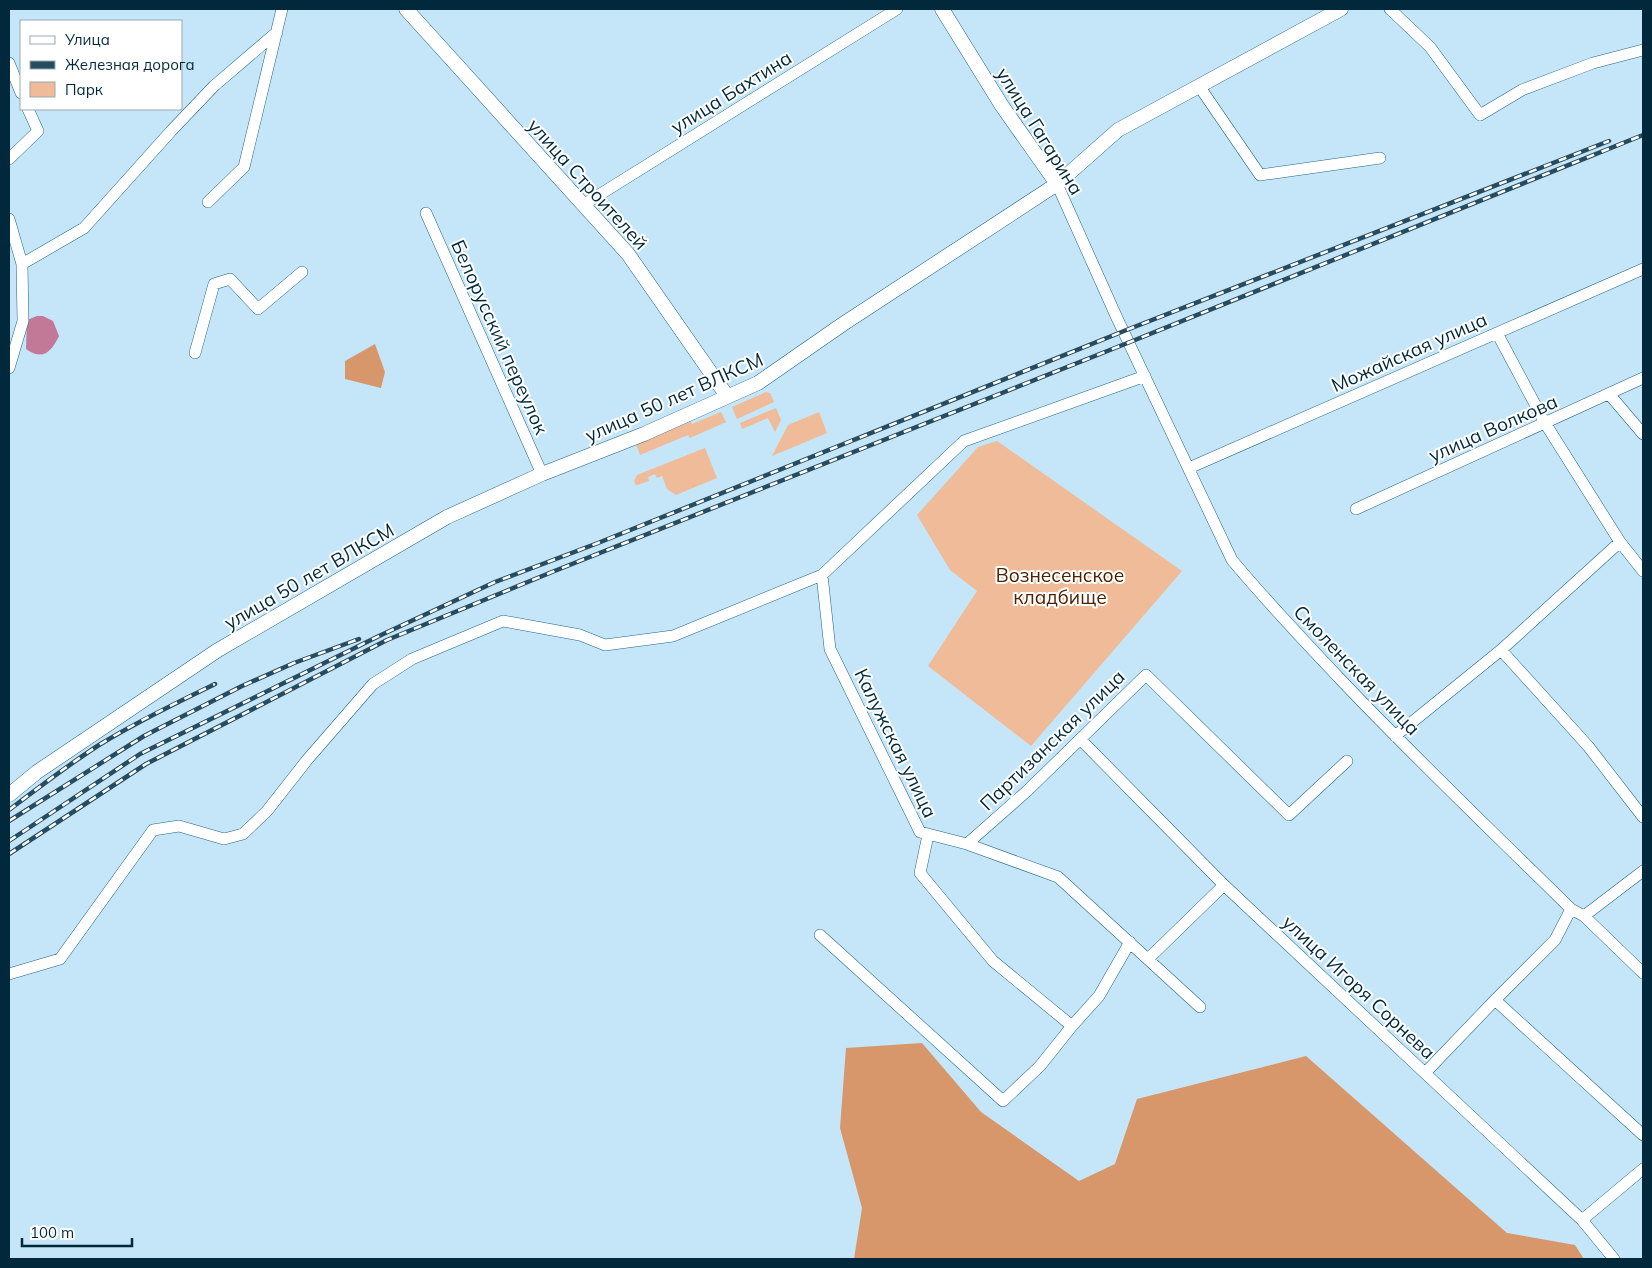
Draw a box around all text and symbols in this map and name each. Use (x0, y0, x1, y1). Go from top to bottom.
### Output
legend (20, 20, 182, 110)
text: Улица (64, 30, 110, 49)
street label: улица Бахтина (666, 45, 796, 139)
text: Железная дорога (65, 55, 195, 74)
street label: улица Гагарина (991, 63, 1089, 199)
text: Парк (65, 80, 104, 99)
street label: улица Строителей (523, 114, 653, 254)
street label: Белорусский переулок (446, 236, 554, 439)
street label: Можайская улица (1327, 307, 1491, 397)
street label: улица 50 лет ВЛКСМ (581, 347, 767, 447)
street label: улица Волкова (1425, 389, 1561, 467)
street label: улица 50 лет ВЛКСМ (220, 518, 398, 634)
park label: Вознесенское кладбище (996, 563, 1124, 609)
street label: Смоленская улица (1289, 600, 1425, 740)
street label: Калужская улица (849, 664, 943, 822)
street label: Партизанская улица (974, 665, 1130, 815)
street label: улица Игоря Сорнева (1277, 910, 1441, 1064)
scale bar (22, 1216, 132, 1248)
text: 100 m (30, 1223, 74, 1242)

